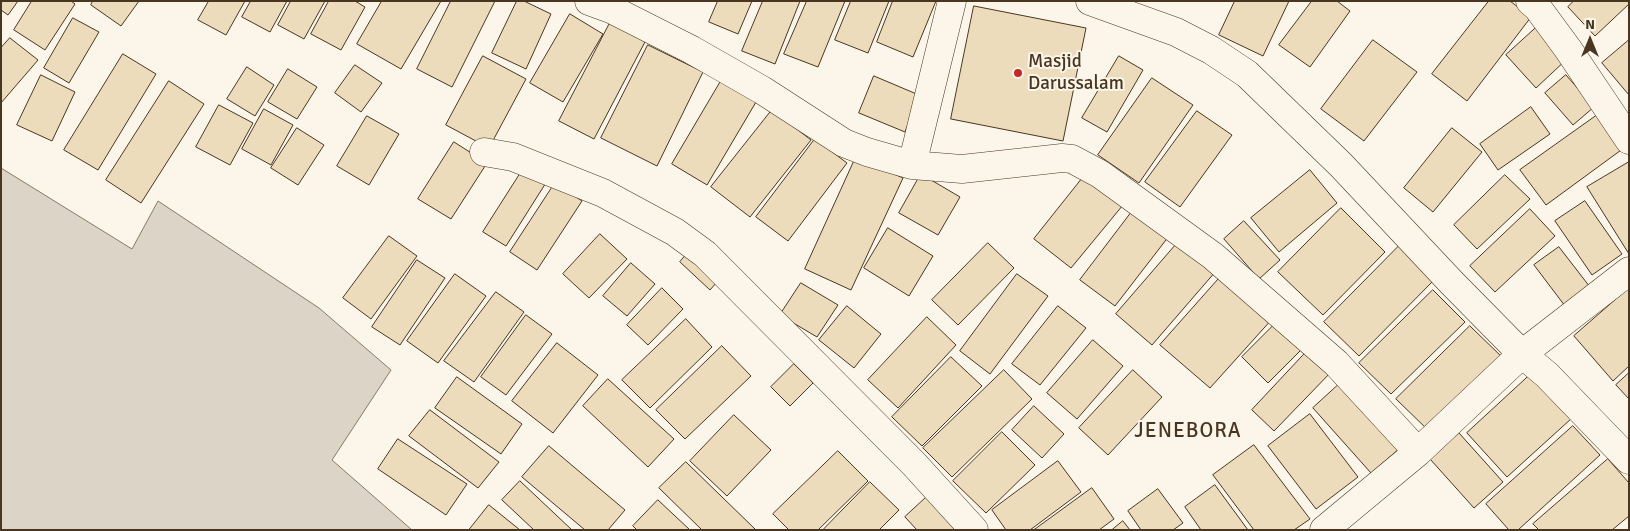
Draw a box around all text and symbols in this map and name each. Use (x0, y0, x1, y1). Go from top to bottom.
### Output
north arrow (1565, 15, 1615, 65)
text: N (1585, 16, 1595, 33)
place label: Masjid Darussalam (1028, 51, 1124, 95)
marker: Masjid Darussalam (1012, 67, 1024, 79)
district label: JENEBORA (1133, 418, 1243, 444)

